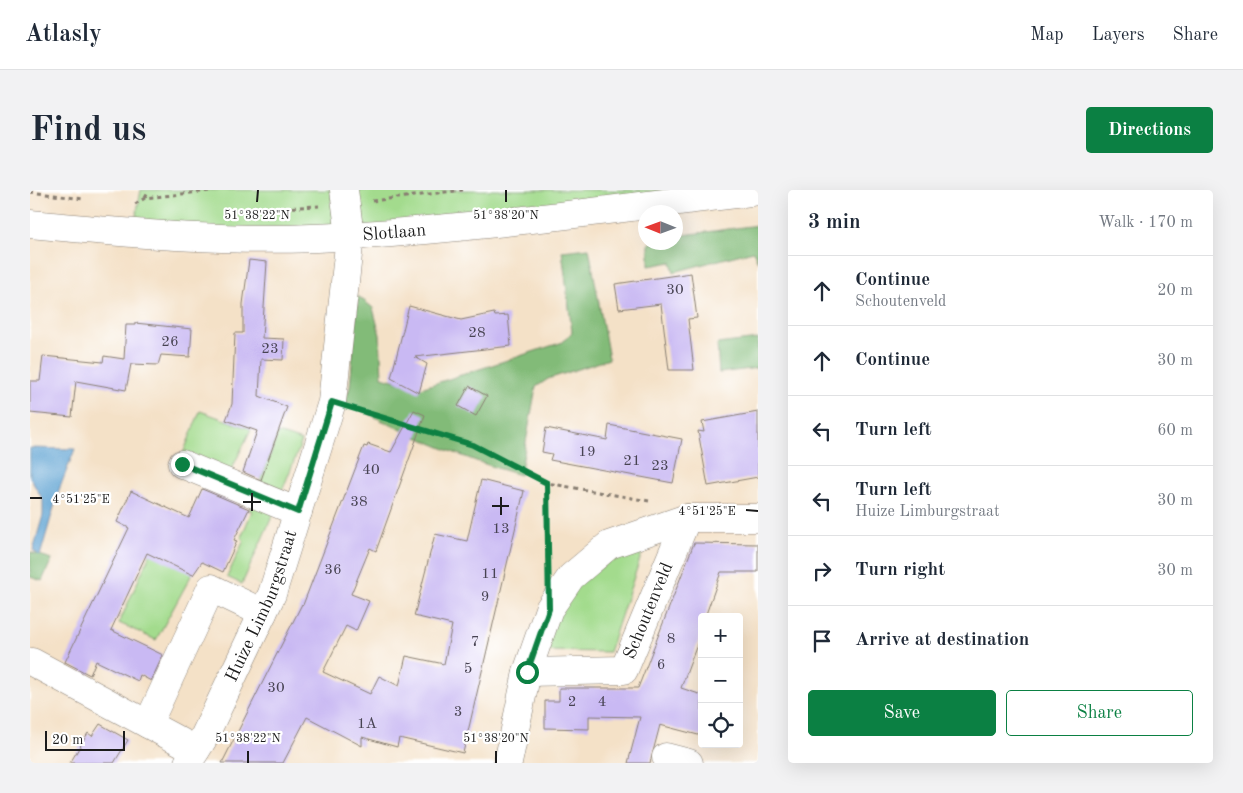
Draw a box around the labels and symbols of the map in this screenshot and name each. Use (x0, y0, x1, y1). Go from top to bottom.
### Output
north arrow (638, 205, 683, 250)
text: 51°38'22"N (224, 209, 290, 222)
text: 51°38'20"N (473, 209, 539, 222)
street label: Slotlaan (362, 221, 427, 244)
house number: 30 (666, 283, 684, 298)
house number: 28 (468, 326, 486, 341)
house number: 26 (161, 335, 179, 350)
house number: 23 (261, 342, 279, 357)
house number: 19 (578, 445, 596, 460)
route end (171, 453, 194, 476)
house number: 21 (623, 454, 641, 469)
house number: 23 (651, 459, 669, 474)
house number: 40 (362, 463, 380, 478)
text: 4°51'25"E (52, 493, 110, 506)
house number: 38 (350, 495, 368, 510)
text: 4°51'25"E (678, 505, 736, 518)
house number: 13 (492, 522, 510, 537)
street label: Huize Limburgstraat (223, 528, 300, 685)
street label: Schoutenveld (620, 560, 677, 662)
house number: 36 (324, 563, 342, 578)
house number: 11 (481, 567, 499, 582)
house number: 9 (481, 590, 489, 605)
house number: 8 (667, 632, 675, 647)
house number: 7 (471, 635, 479, 650)
house number: 6 (657, 658, 665, 673)
route start (516, 661, 539, 684)
house number: 5 (464, 662, 472, 677)
house number: 30 (267, 681, 285, 696)
house number: 2 (568, 695, 576, 710)
house number: 4 (598, 695, 606, 710)
house number: 3 (454, 705, 462, 720)
house number: 1A (357, 717, 378, 732)
scale bar (45, 728, 125, 751)
text: 51°38'22"N (215, 732, 281, 745)
text: 51°38'20"N (463, 732, 529, 745)

